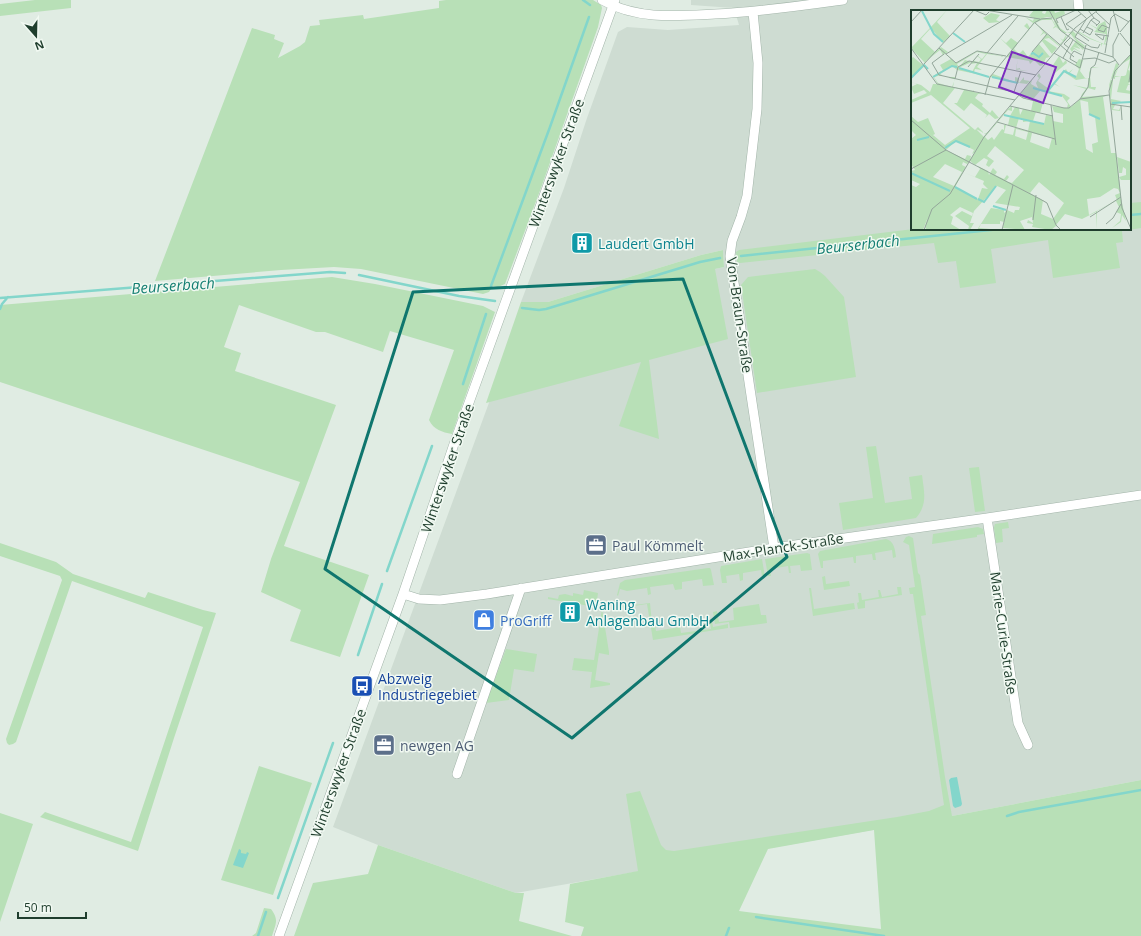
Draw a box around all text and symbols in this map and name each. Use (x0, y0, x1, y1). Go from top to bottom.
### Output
inset map (911, 10, 1131, 230)
north arrow (16, 16, 56, 56)
text: N (33, 37, 46, 54)
street label: Winterswyker Straße (524, 96, 588, 230)
building icon: Laudert GmbH (569, 230, 595, 256)
water label: Beurserbach (815, 230, 901, 258)
place label: Laudert GmbH (598, 234, 694, 253)
street label: Von-Braun-Straße (722, 256, 758, 374)
water label: Beurserbach (131, 272, 215, 298)
street label: Winterswyker Straße (416, 401, 478, 535)
street label: Max-Planck-Straße (721, 528, 845, 566)
office icon: Paul Kömmelt (583, 532, 609, 558)
place label: Paul Kömmelt (612, 536, 703, 555)
street label: Marie-Curie-Straße (986, 570, 1022, 696)
place label: Waning Anlagenbau GmbH (586, 595, 709, 630)
building icon: Waning Anlagenbau GmbH (557, 599, 583, 625)
shop icon: ProGriff (471, 607, 497, 633)
place label: ProGriff (500, 611, 553, 630)
place label: Abzweig Industriegebiet (378, 669, 477, 704)
bus stop icon: Abzweig Industriegebiet (349, 673, 375, 699)
street label: Winterswyker Straße (306, 706, 370, 840)
office icon: newgen AG (371, 732, 397, 758)
place label: newgen AG (400, 736, 474, 755)
scale bar (18, 894, 86, 920)
text: 50 m (24, 899, 52, 916)

